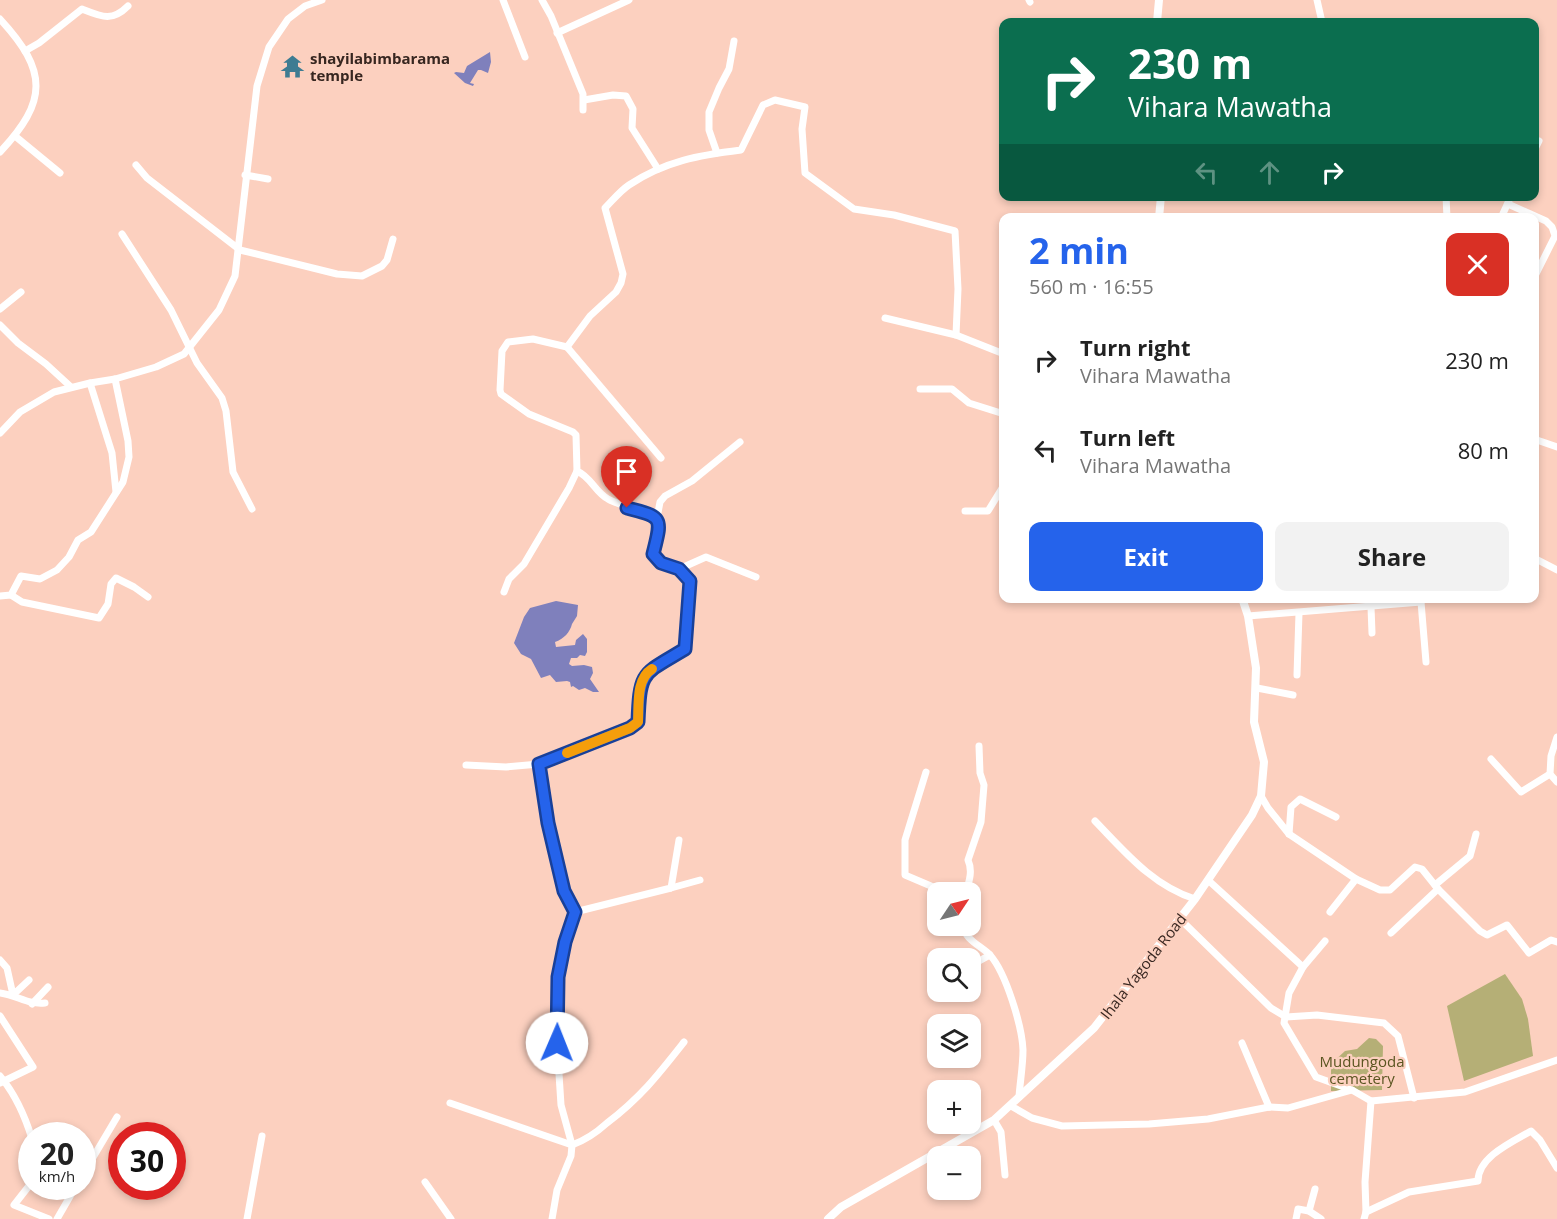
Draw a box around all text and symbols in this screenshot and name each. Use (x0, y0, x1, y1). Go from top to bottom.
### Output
text: 230 m (1128, 34, 1252, 91)
icon: right (1029, 42, 1107, 120)
place label: shayilabimbarama temple (310, 48, 450, 85)
temple icon: shayilabimbarama temple (279, 54, 305, 80)
text: Vihara Mawatha (1128, 88, 1332, 125)
icon: left (1190, 156, 1223, 189)
icon: ahead (1253, 156, 1286, 189)
icon: right (1316, 156, 1349, 189)
text: 2 min (1029, 226, 1129, 275)
button: close (1446, 233, 1509, 296)
text: 560 m · 16:55 (1029, 273, 1154, 300)
text: Turn right (1080, 332, 1191, 362)
icon: right (1029, 344, 1062, 377)
text: 230 m (1445, 345, 1509, 375)
text: Vihara Mawatha (1080, 362, 1231, 389)
text: Turn left (1080, 422, 1175, 452)
icon: left (1029, 434, 1062, 467)
text: 80 m (1458, 435, 1509, 465)
pin (601, 446, 652, 508)
text: Vihara Mawatha (1080, 452, 1231, 479)
icon: arrive (610, 455, 643, 488)
button: Exit (1029, 522, 1263, 591)
button: Share (1275, 522, 1509, 591)
north arrow (927, 882, 981, 936)
map controls (927, 882, 981, 1200)
street label: Ihala Yagoda Road (1095, 909, 1191, 1023)
button: search (927, 948, 981, 1002)
position arrow (525, 1011, 589, 1075)
button: layers (927, 1014, 981, 1068)
park label: Mudungoda cemetery (1320, 1051, 1404, 1088)
button: + (927, 1080, 981, 1134)
speed limit sign: 30 (108, 1122, 186, 1200)
text: 20 (40, 1133, 74, 1174)
button: − (927, 1146, 981, 1200)
text: km/h (39, 1166, 75, 1186)

